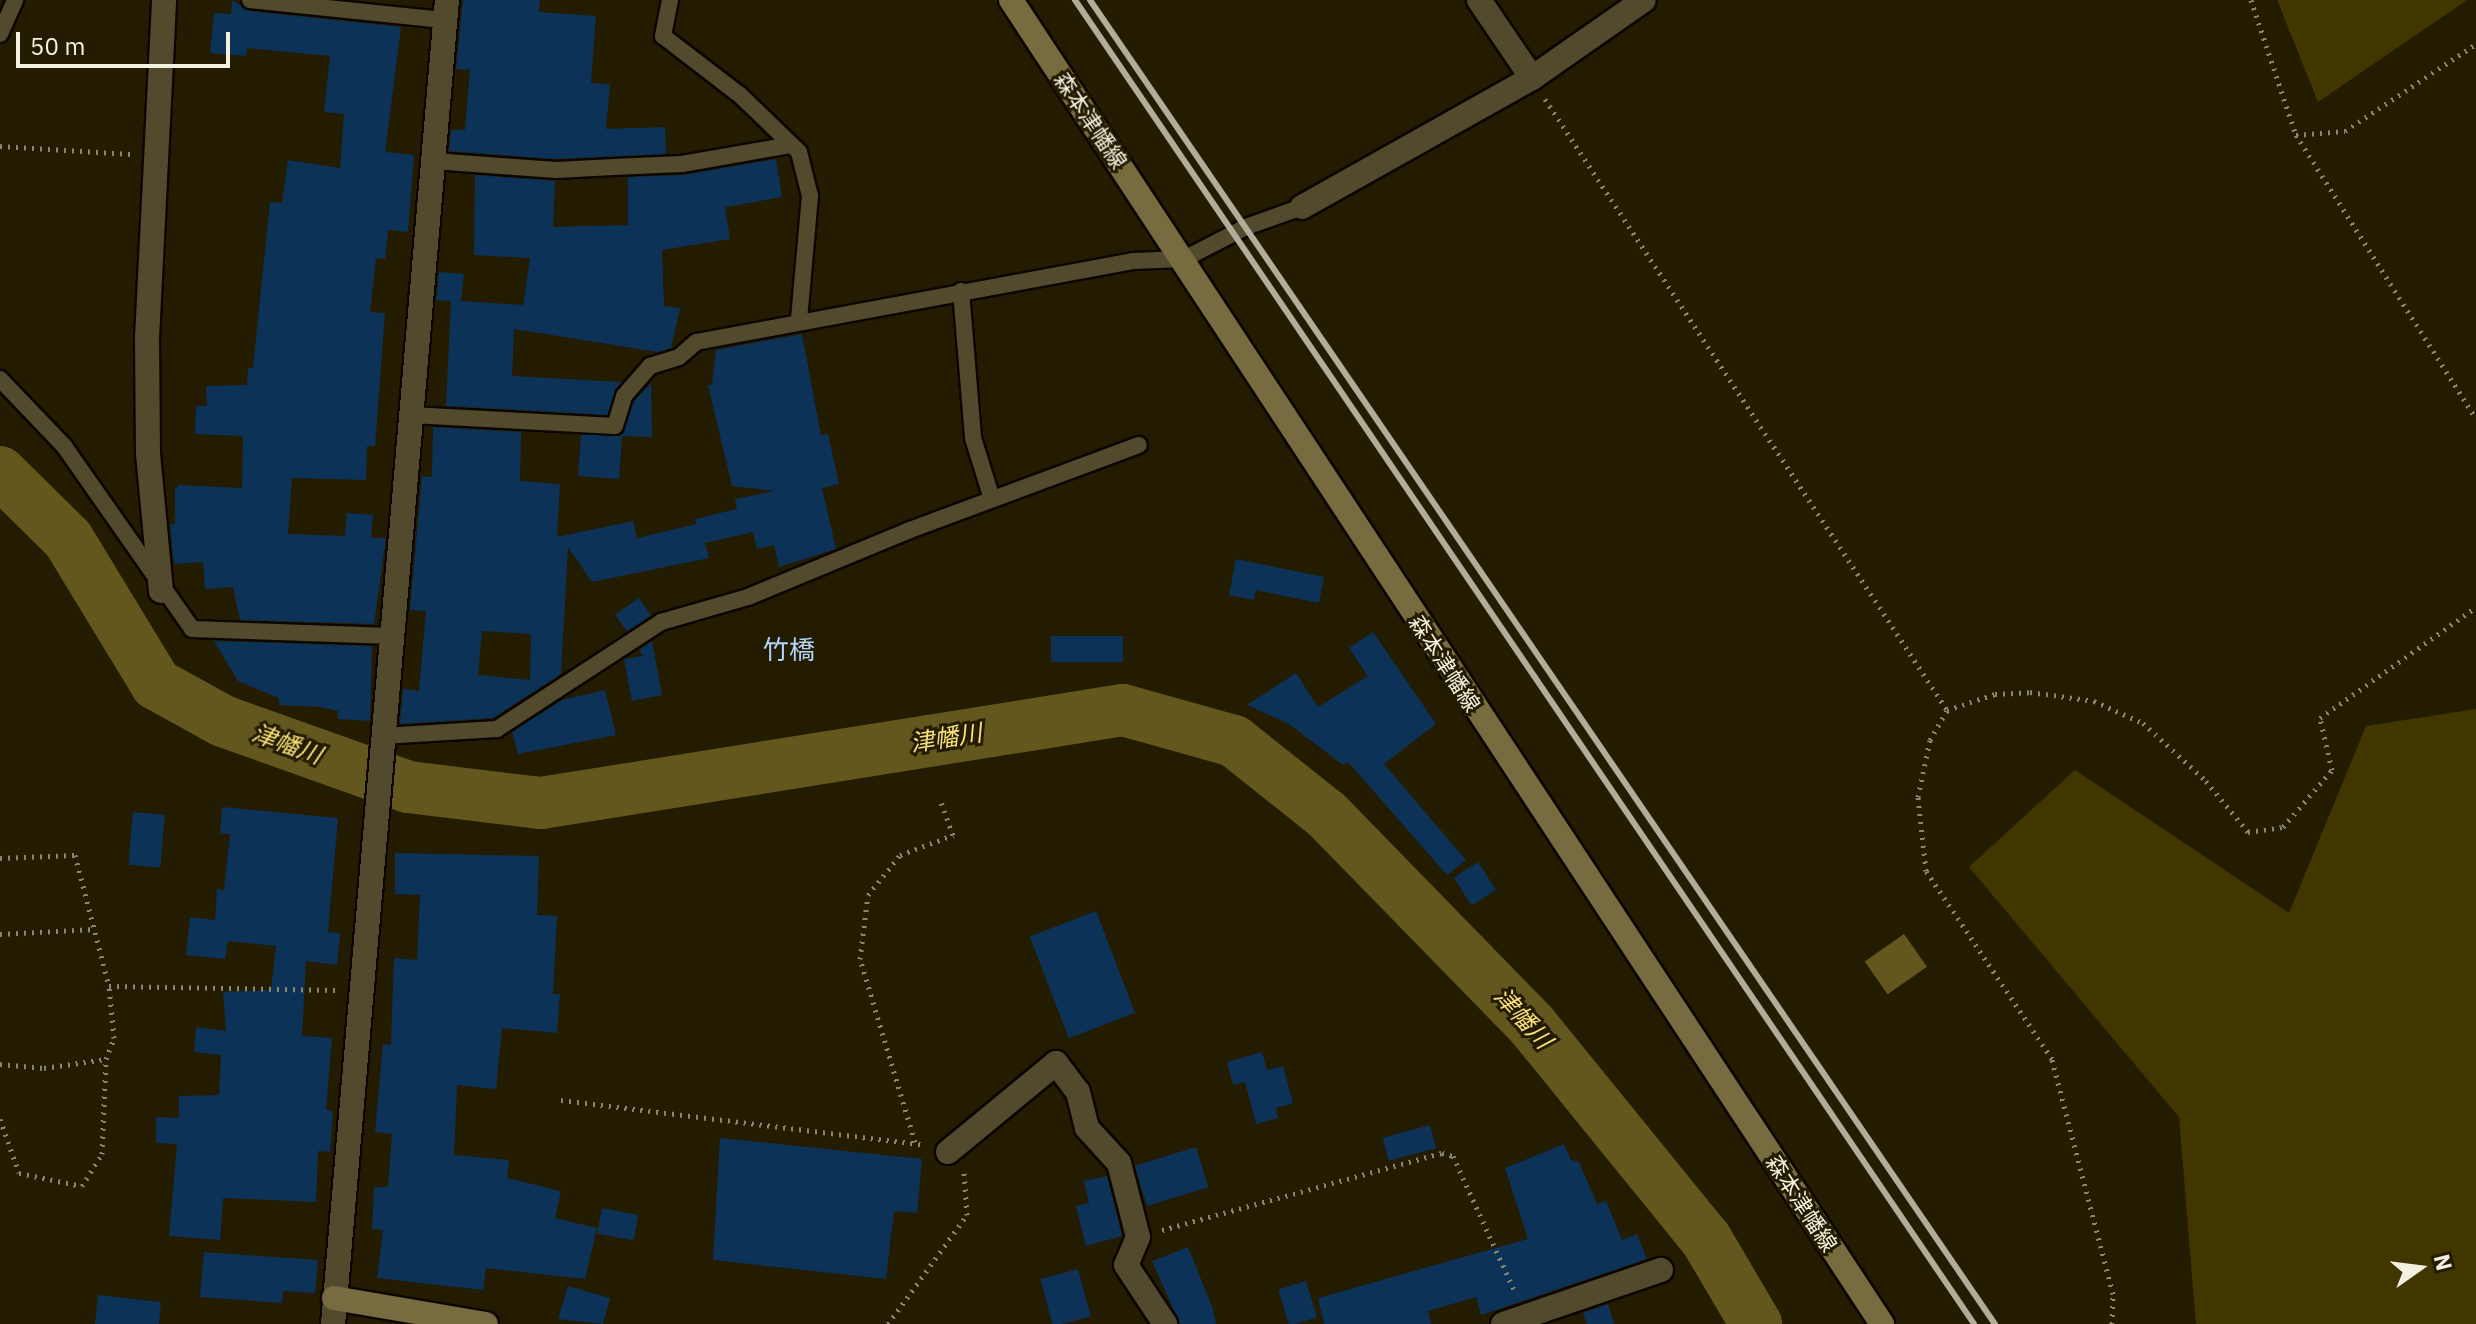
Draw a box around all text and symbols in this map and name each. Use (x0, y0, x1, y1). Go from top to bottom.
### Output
scale bar (20, 16, 234, 66)
text: 50 m (30, 30, 85, 62)
street label: 森本津幡線 (1049, 67, 1133, 173)
street label: 森本津幡線 (1404, 610, 1486, 716)
district label: 竹橋 (763, 634, 815, 666)
water label: 津幡川 (248, 718, 326, 770)
water label: 津幡川 (908, 718, 984, 758)
water label: 津幡川 (1488, 982, 1558, 1054)
street label: 森本津幡線 (1761, 1150, 1843, 1256)
north arrow (2380, 1228, 2460, 1308)
text: N (2428, 1251, 2460, 1273)

